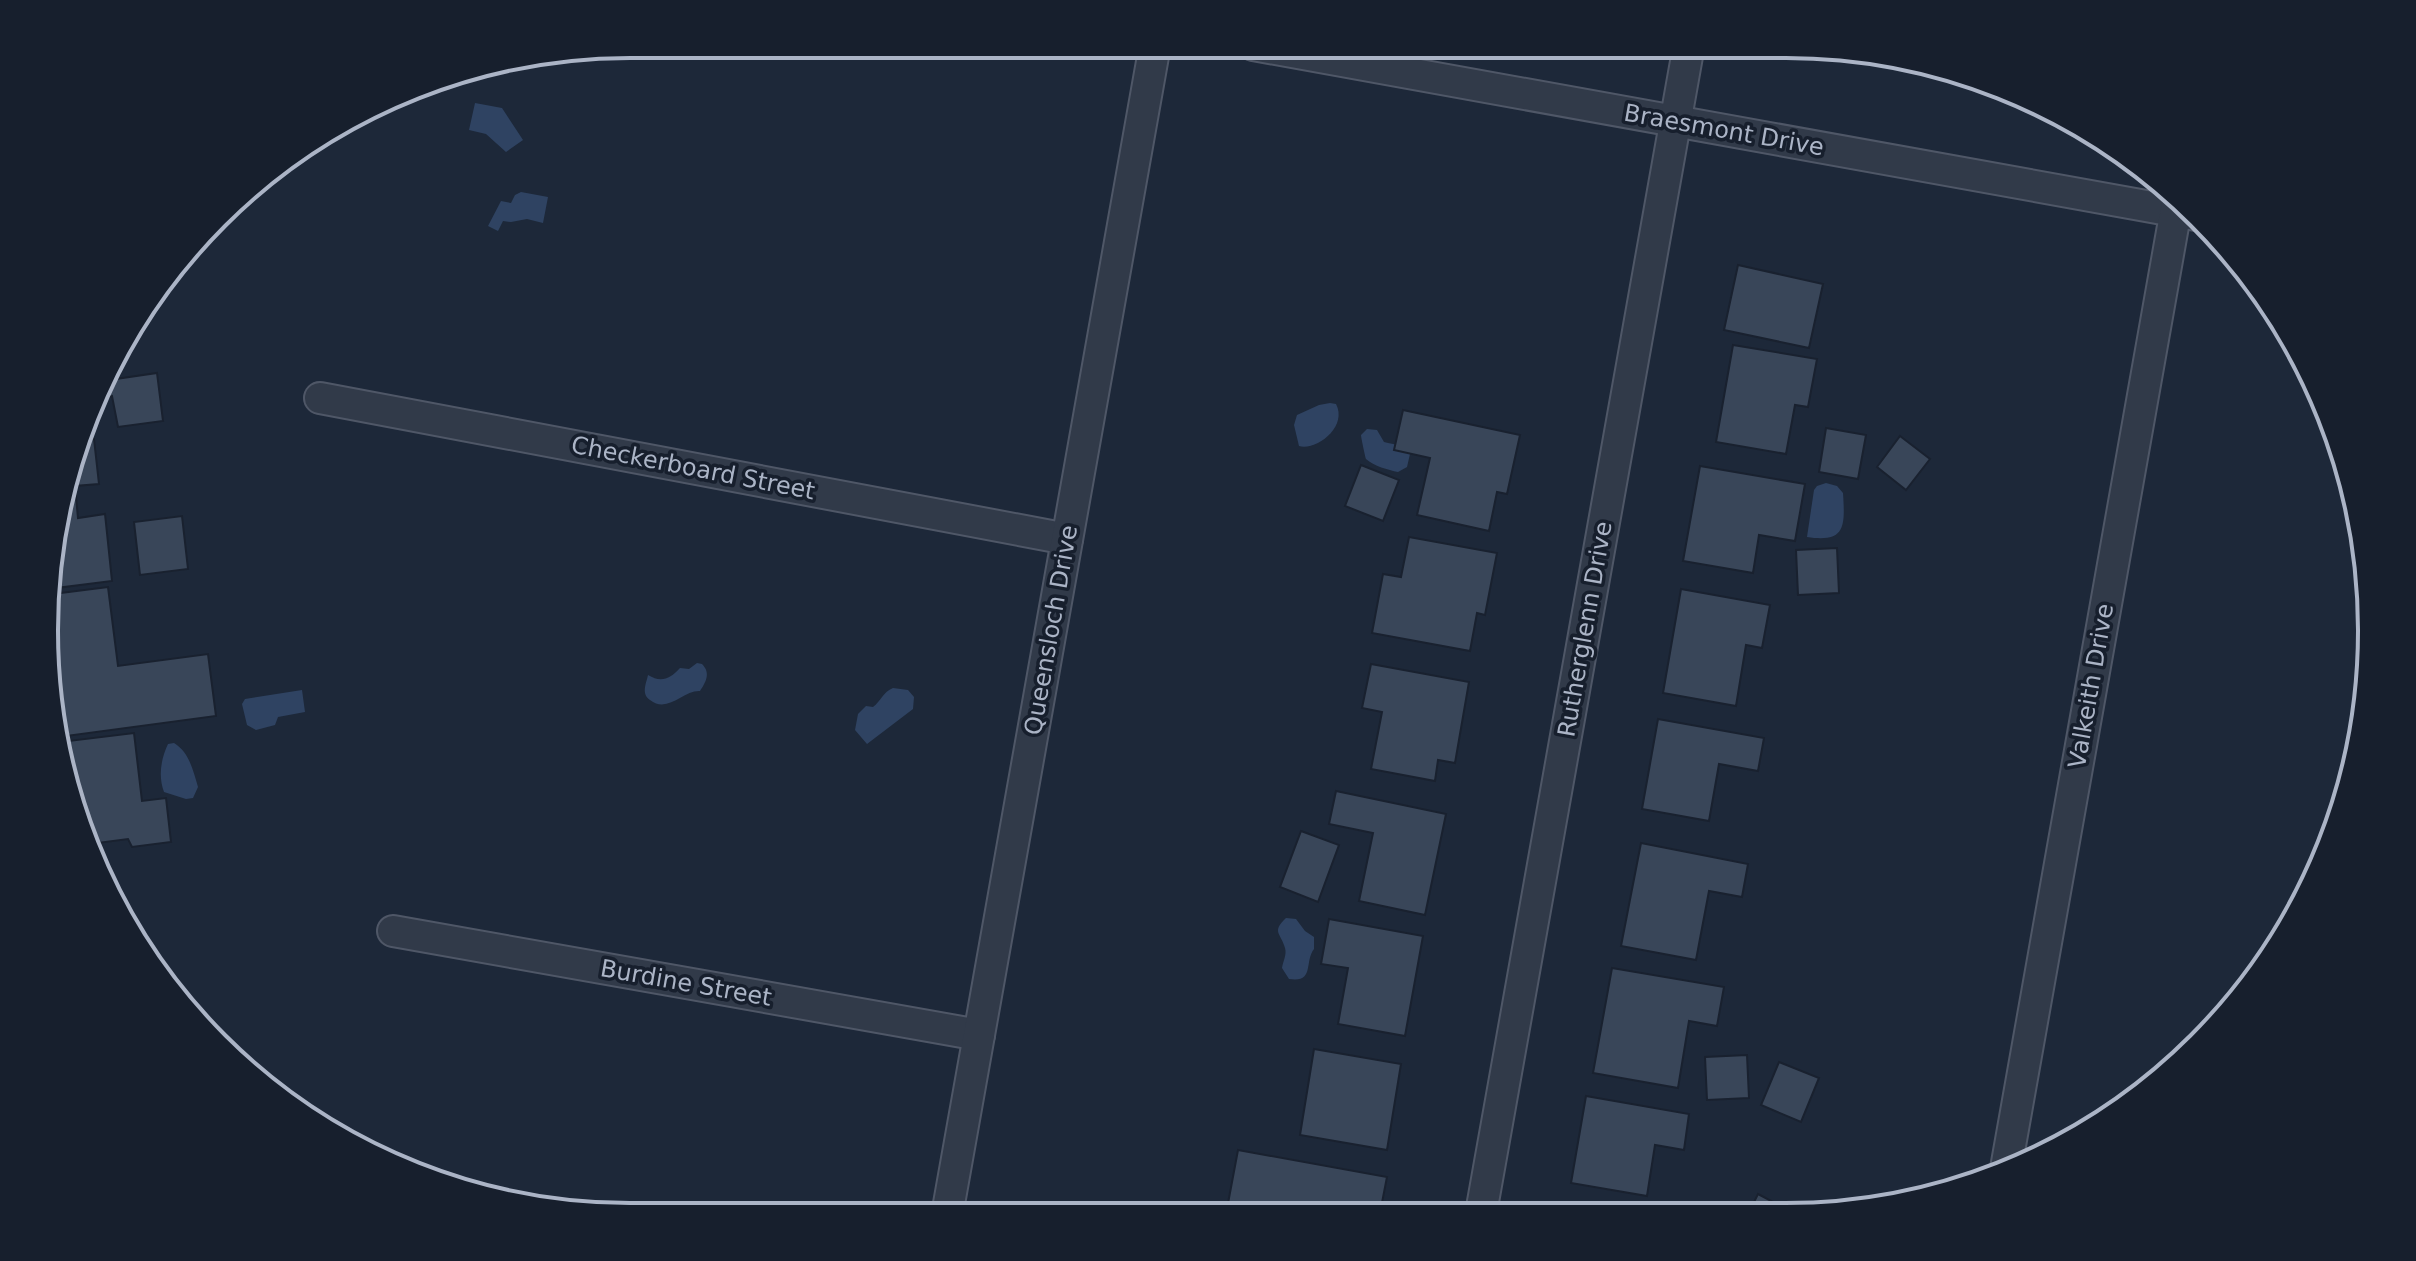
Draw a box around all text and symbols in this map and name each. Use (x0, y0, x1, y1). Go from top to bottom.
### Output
street label: Braesmont Drive (1622, 99, 1826, 161)
street label: Checkerboard Street (569, 431, 817, 505)
street label: Rutherglenn Drive (1552, 519, 1618, 739)
street label: Queensloch Drive (1019, 523, 1083, 737)
street label: Valkeith Drive (2063, 602, 2119, 770)
street label: Burdine Street (598, 954, 774, 1012)

